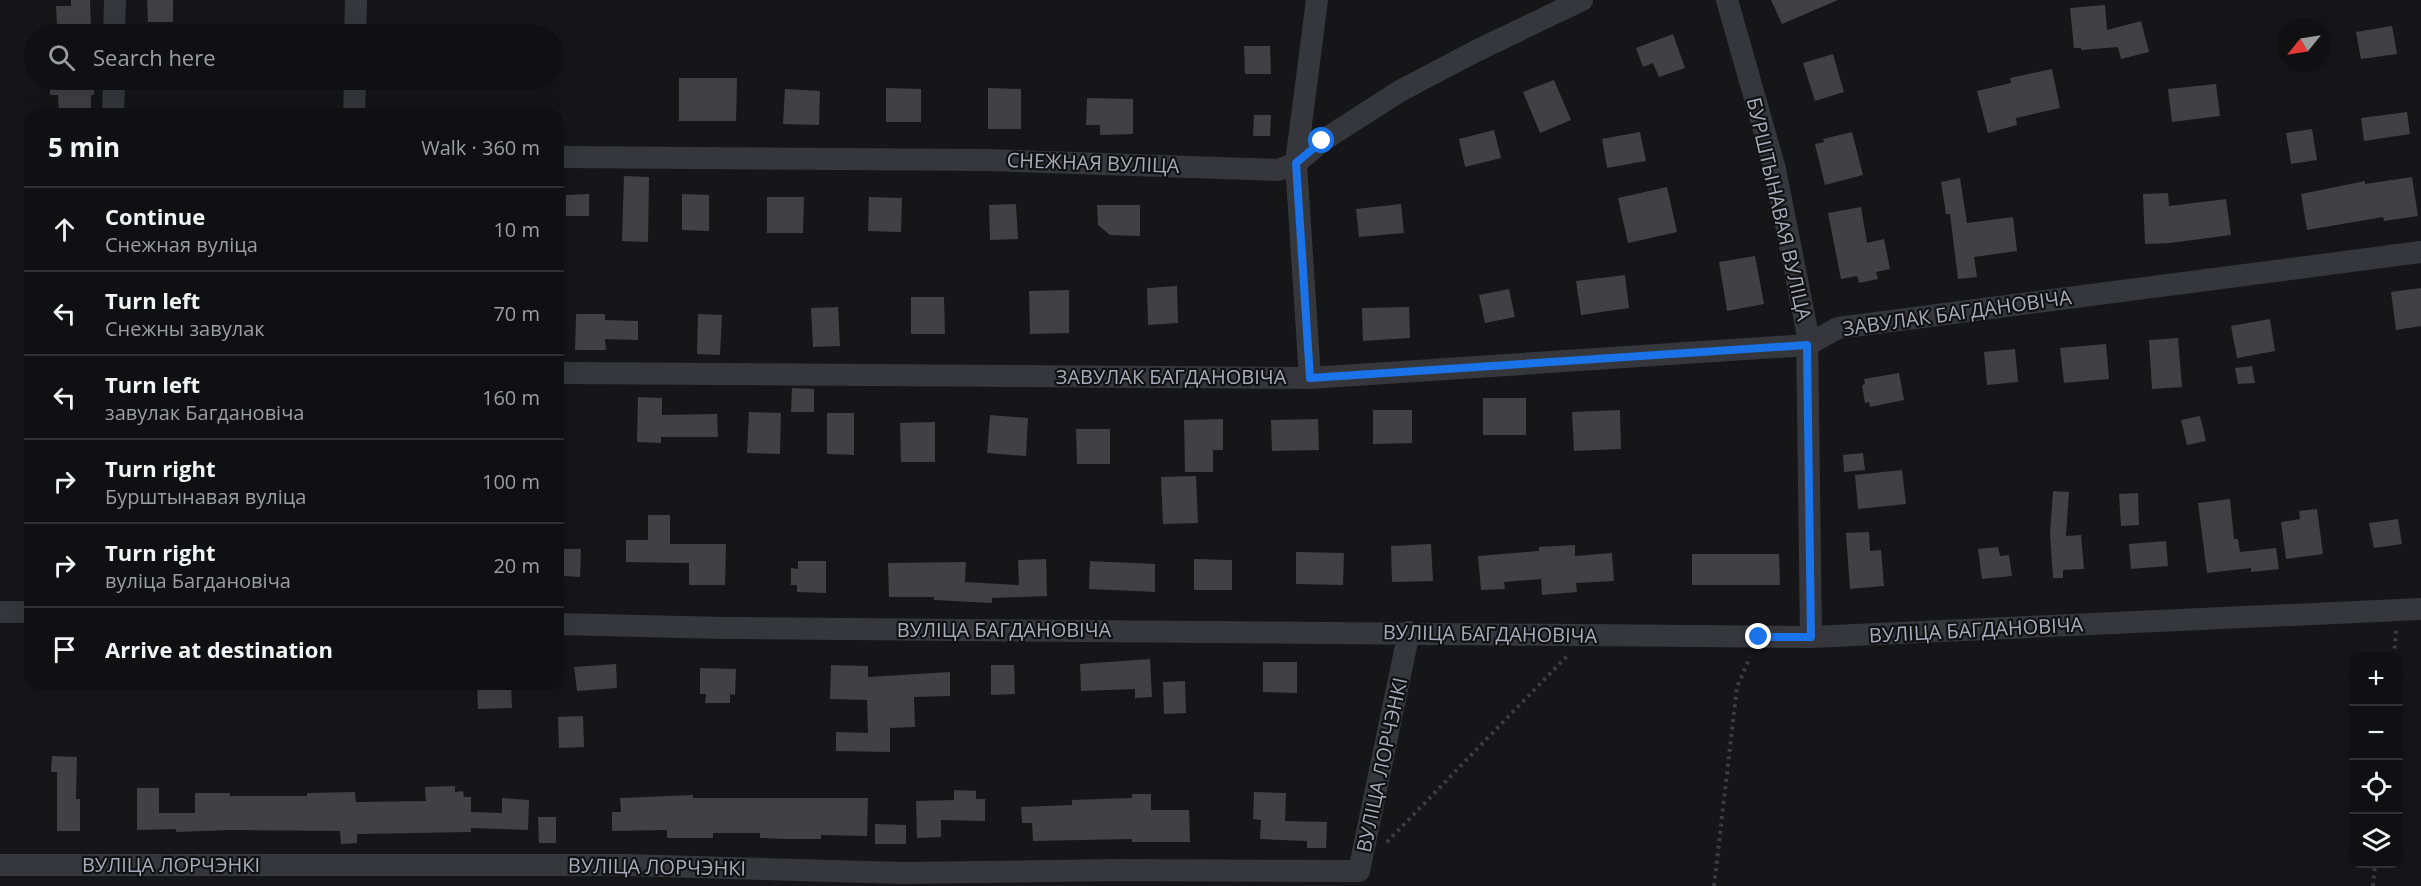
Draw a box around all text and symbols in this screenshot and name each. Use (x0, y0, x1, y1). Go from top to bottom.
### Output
north arrow (2277, 18, 2331, 72)
search box (24, 24, 564, 90)
icon: search (45, 41, 78, 74)
text: Search here (93, 42, 216, 72)
street label: БУРШТЫНАВАЯ ВУЛІЦА (1741, 95, 1818, 324)
route start (1308, 127, 1334, 153)
text: 5 min (48, 129, 120, 165)
text: Walk · 360 m (421, 134, 540, 161)
street label: СНЕЖНАЯ ВУЛІЦА (1006, 146, 1180, 179)
text: Continue (105, 201, 205, 231)
icon: ahead (48, 213, 81, 246)
text: 10 m (493, 216, 540, 243)
text: Снежная вуліца (105, 231, 258, 258)
street label: ЗАВУЛАК БАГДАНОВІЧА (1841, 283, 2073, 342)
text: Turn left (105, 285, 200, 315)
icon: left (48, 297, 81, 330)
text: 70 m (493, 300, 540, 327)
text: Снежны завулак (105, 315, 265, 342)
street label: ЗАВУЛАК БАГДАНОВІЧА (1056, 363, 1287, 390)
text: Turn left (105, 369, 200, 399)
icon: left (48, 381, 81, 414)
text: 160 m (482, 384, 540, 411)
text: завулак Багдановіча (105, 399, 304, 426)
text: Turn right (105, 453, 216, 483)
icon: right (48, 465, 81, 498)
text: 100 m (482, 468, 540, 495)
text: Бурштынавая вуліца (105, 483, 306, 510)
text: Turn right (105, 537, 216, 567)
icon: right (48, 549, 81, 582)
text: 20 m (493, 552, 540, 579)
text: вуліца Багдановіча (105, 567, 291, 594)
street label: ВУЛІЦА БАГДАНОВІЧА (1868, 610, 2084, 649)
street label: ВУЛІЦА БАГДАНОВІЧА (897, 616, 1112, 643)
street label: ВУЛІЦА БАГДАНОВІЧА (1383, 618, 1598, 649)
route end (1745, 623, 1771, 649)
icon: arrive (48, 633, 81, 666)
text: Arrive at destination (105, 634, 333, 664)
map controls (2349, 652, 2403, 868)
button: + (2349, 652, 2403, 706)
street label: ВУЛІЦА ЛОРЧЭНКІ (1350, 675, 1413, 855)
button: − (2349, 706, 2403, 760)
button: locate (2349, 760, 2403, 814)
button: layers (2349, 814, 2403, 868)
street label: ВУЛІЦА ЛОРЧЭНКІ (82, 851, 260, 878)
street label: ВУЛІЦА ЛОРЧЭНКІ (568, 851, 746, 882)

